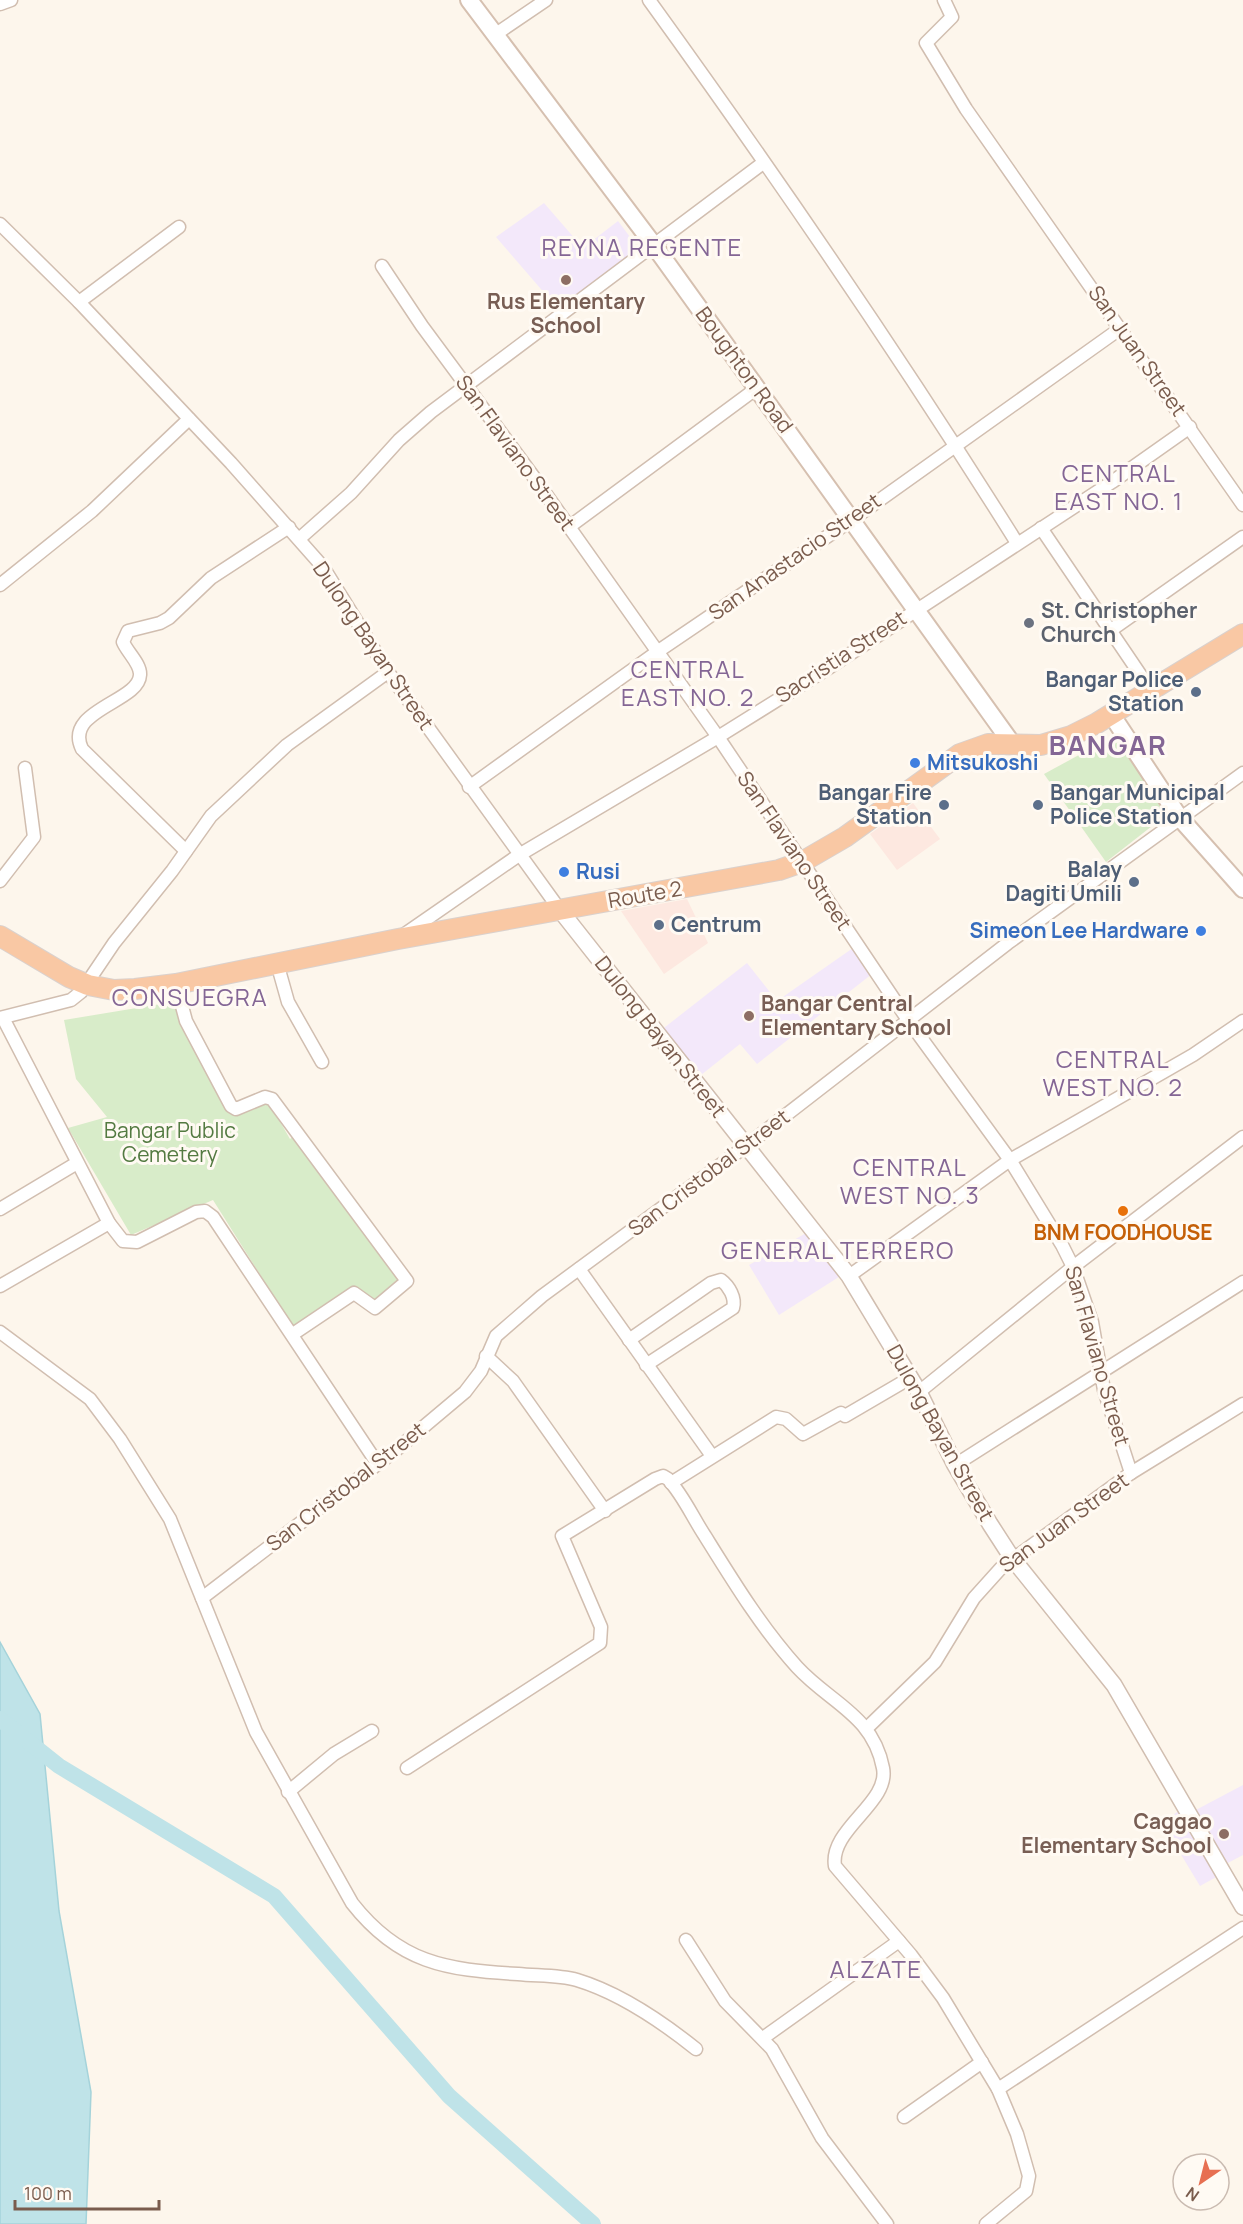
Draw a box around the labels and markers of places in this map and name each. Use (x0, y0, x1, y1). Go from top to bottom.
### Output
marker: Rus Elementary School (559, 273, 573, 287)
place label: Rus Elementary School (487, 287, 645, 339)
place label: St. Christopher Church (1041, 596, 1197, 648)
marker: St. Christopher Church (1022, 616, 1036, 630)
place label: Bangar Police Station (1046, 665, 1184, 717)
marker: Bangar Police Station (1189, 685, 1203, 699)
place label: Mitsukoshi (927, 748, 1039, 776)
marker: Mitsukoshi (908, 756, 922, 770)
place label: Bangar Fire Station (818, 778, 932, 830)
place label: Bangar Municipal Police Station (1050, 778, 1225, 830)
marker: Bangar Fire Station (937, 798, 951, 812)
marker: Bangar Municipal Police Station (1031, 798, 1045, 812)
place label: Balay Dagiti Umili (1006, 855, 1122, 907)
place label: Rusi (576, 857, 620, 885)
marker: Rusi (557, 865, 571, 879)
marker: Balay Dagiti Umili (1127, 875, 1141, 889)
place label: Centrum (671, 910, 761, 938)
place label: Simeon Lee Hardware (969, 916, 1189, 944)
marker: Centrum (652, 918, 666, 932)
marker: Simeon Lee Hardware (1194, 924, 1208, 938)
place label: Bangar Central Elementary School (761, 989, 952, 1041)
marker: Bangar Central Elementary School (742, 1009, 756, 1023)
marker: BNM FOODHOUSE (1116, 1204, 1130, 1218)
place label: BNM FOODHOUSE (1033, 1218, 1213, 1246)
place label: Caggao Elementary School (1021, 1807, 1212, 1859)
marker: Caggao Elementary School (1217, 1827, 1231, 1841)

